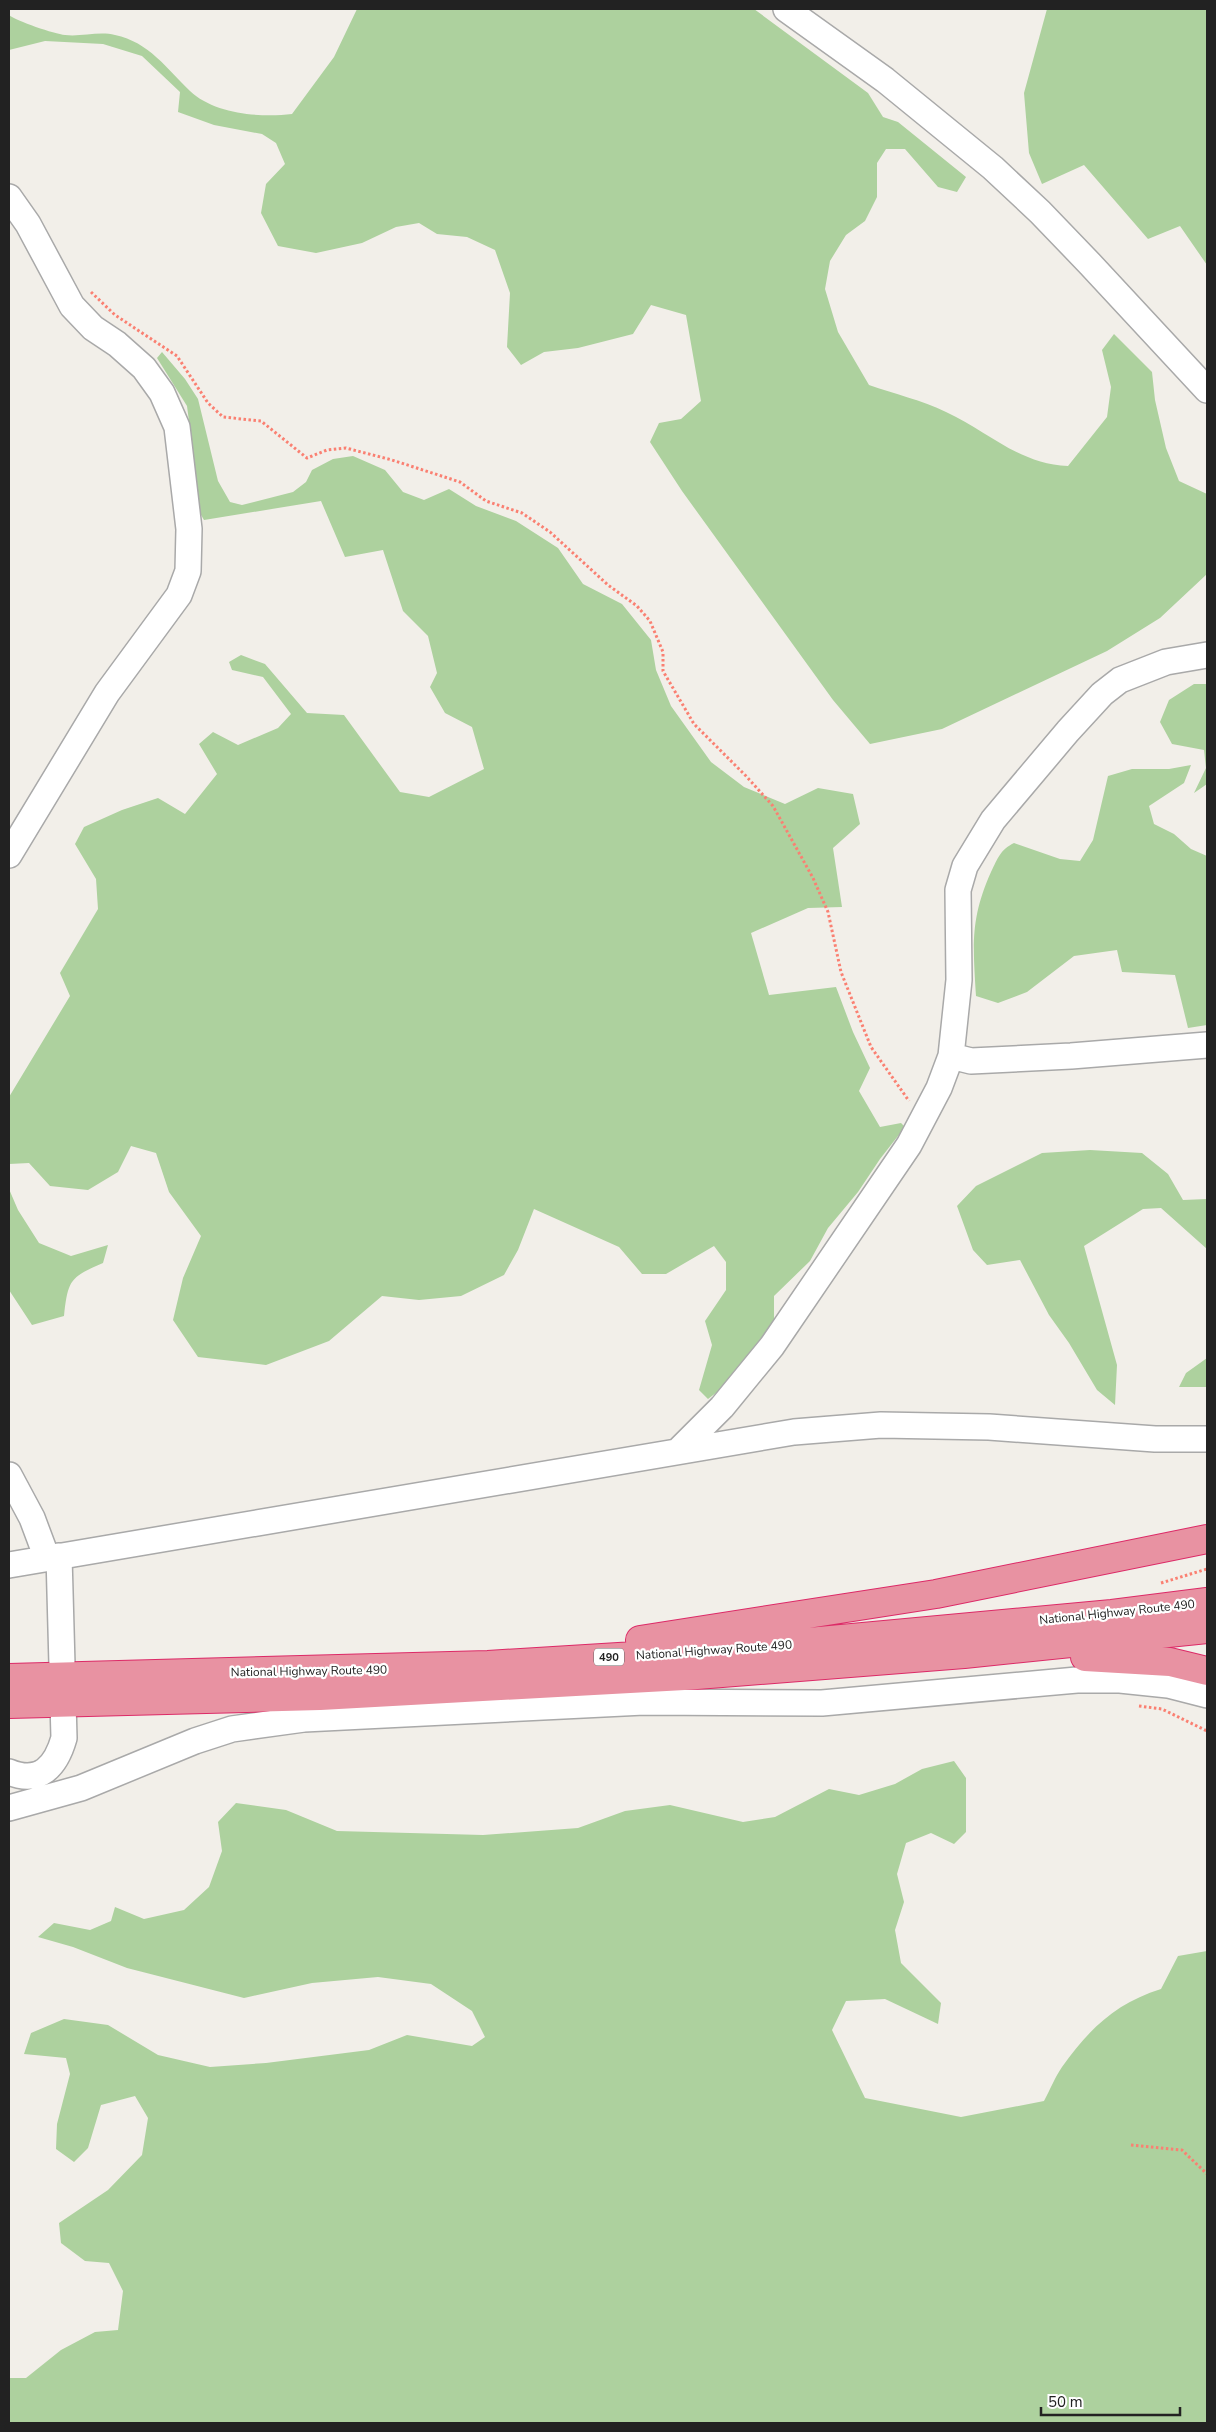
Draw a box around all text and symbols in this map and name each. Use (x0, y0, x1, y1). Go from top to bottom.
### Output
street label: National Highway Route 490 (1038, 1596, 1196, 1628)
street label: National Highway Route 490 (635, 1637, 793, 1663)
road number: 490 (594, 1648, 624, 1665)
street label: National Highway Route 490 (231, 1662, 387, 1680)
scale bar (1041, 2384, 1180, 2416)
text: 50 m (1048, 2392, 1083, 2412)

